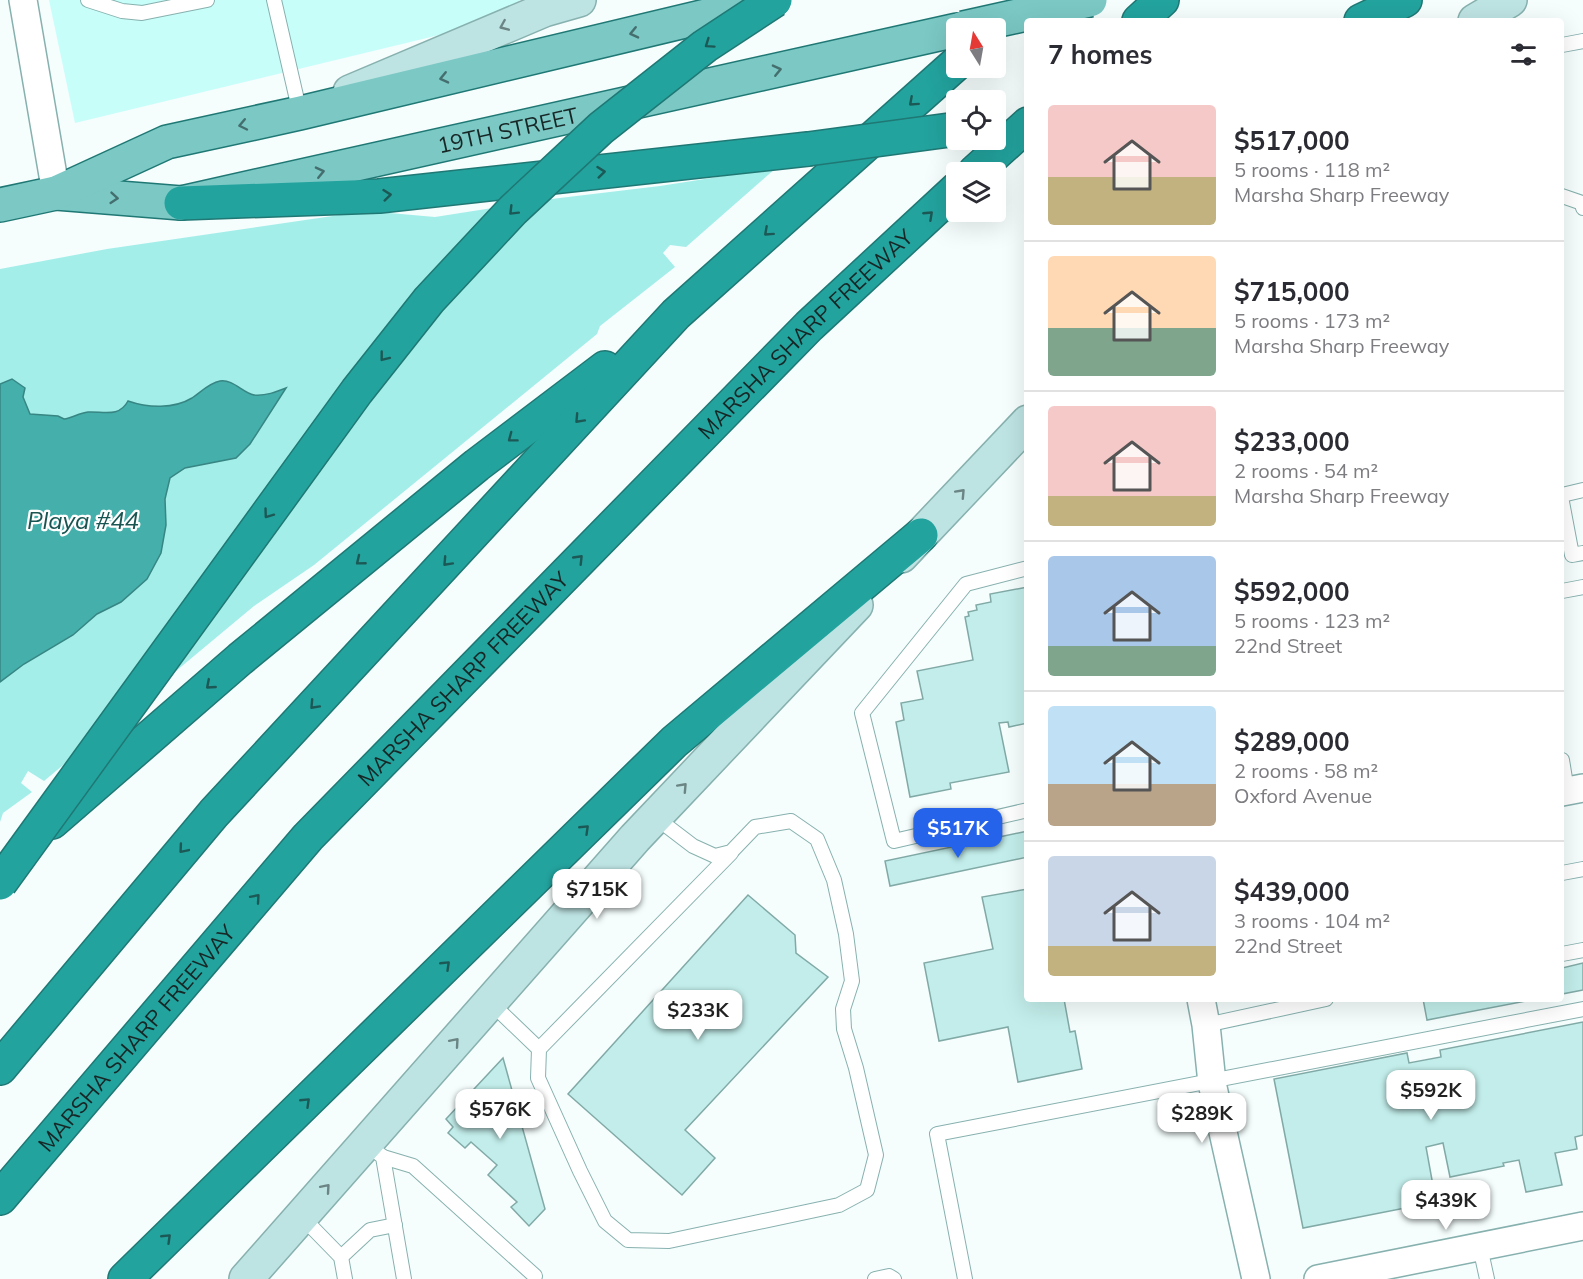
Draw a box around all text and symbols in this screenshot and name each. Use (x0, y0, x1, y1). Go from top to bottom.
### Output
north arrow (946, 18, 1006, 78)
map controls (946, 18, 1006, 222)
one-way arrow (500, 19, 511, 31)
one-way arrow (629, 26, 639, 39)
one-way arrow (705, 37, 716, 48)
text: 7 homes (1048, 38, 1152, 71)
icon: filters (1507, 38, 1540, 71)
one-way arrow (772, 64, 782, 77)
one-way arrow (440, 71, 450, 84)
button: locate (946, 90, 1006, 150)
one-way arrow (909, 95, 920, 106)
street label: 19TH STREET (435, 101, 580, 159)
one-way arrow (238, 118, 248, 131)
text: $517,000 (1234, 124, 1350, 157)
icon: home (1096, 129, 1168, 201)
text: 5 rooms · 118 m² (1234, 157, 1390, 182)
button: layers (946, 162, 1006, 222)
one-way arrow (315, 166, 325, 179)
one-way arrow (597, 166, 606, 178)
text: Marsha Sharp Freeway (1234, 182, 1449, 207)
one-way arrow (382, 189, 391, 202)
one-way arrow (110, 191, 119, 204)
one-way arrow (509, 204, 520, 215)
one-way arrow (922, 211, 933, 222)
street label: MARSHA SHARP FREEWAY (692, 222, 919, 445)
one-way arrow (764, 225, 774, 236)
text: $715,000 (1234, 275, 1350, 308)
icon: home (1096, 280, 1168, 352)
text: 5 rooms · 173 m² (1234, 308, 1390, 333)
text: Marsha Sharp Freeway (1234, 333, 1449, 358)
one-way arrow (381, 351, 392, 362)
one-way arrow (575, 412, 586, 422)
text: $233,000 (1234, 425, 1350, 458)
icon: home (1096, 430, 1168, 502)
one-way arrow (508, 431, 519, 442)
text: 2 rooms · 54 m² (1234, 458, 1378, 483)
text: Marsha Sharp Freeway (1234, 483, 1449, 508)
one-way arrow (954, 489, 965, 499)
water label: Playa #44 (27, 505, 139, 535)
one-way arrow (264, 508, 275, 519)
one-way arrow (356, 553, 367, 564)
one-way arrow (443, 554, 454, 565)
one-way arrow (572, 556, 583, 566)
street label: MARSHA SHARP FREEWAY (352, 565, 575, 792)
text: $592,000 (1234, 575, 1350, 608)
icon: home (1096, 580, 1168, 652)
text: 5 rooms · 123 m² (1234, 608, 1390, 633)
text: 22nd Street (1234, 633, 1342, 658)
one-way arrow (206, 678, 217, 689)
one-way arrow (310, 698, 321, 709)
text: $289,000 (1234, 725, 1350, 758)
icon: home (1096, 730, 1168, 802)
text: 2 rooms · 58 m² (1234, 758, 1378, 783)
one-way arrow (676, 783, 687, 794)
text: Oxford Avenue (1234, 783, 1372, 808)
pin: $517K (916, 808, 1000, 859)
text: $517K (927, 815, 989, 840)
one-way arrow (578, 825, 588, 836)
one-way arrow (180, 842, 191, 853)
pin: $715K (555, 869, 639, 920)
text: $439,000 (1234, 875, 1350, 908)
text: $715K (566, 876, 628, 901)
icon: home (1096, 880, 1168, 952)
one-way arrow (249, 894, 260, 905)
text: 3 rooms · 104 m² (1234, 908, 1390, 933)
street label: MARSHA SHARP FREEWAY (32, 919, 241, 1157)
text: 22nd Street (1234, 933, 1342, 958)
one-way arrow (438, 962, 449, 973)
pin: $233K (656, 990, 740, 1041)
text: $233K (667, 997, 729, 1022)
one-way arrow (448, 1038, 459, 1049)
pin: $592K (1389, 1070, 1473, 1121)
text: $592K (1400, 1077, 1462, 1102)
pin: $576K (458, 1089, 542, 1140)
pin: $289K (1160, 1093, 1244, 1144)
text: $576K (469, 1096, 531, 1121)
one-way arrow (299, 1098, 310, 1109)
text: $289K (1171, 1100, 1233, 1125)
pin: $439K (1404, 1180, 1488, 1231)
one-way arrow (319, 1184, 330, 1195)
text: $439K (1415, 1187, 1477, 1212)
one-way arrow (160, 1234, 170, 1245)

